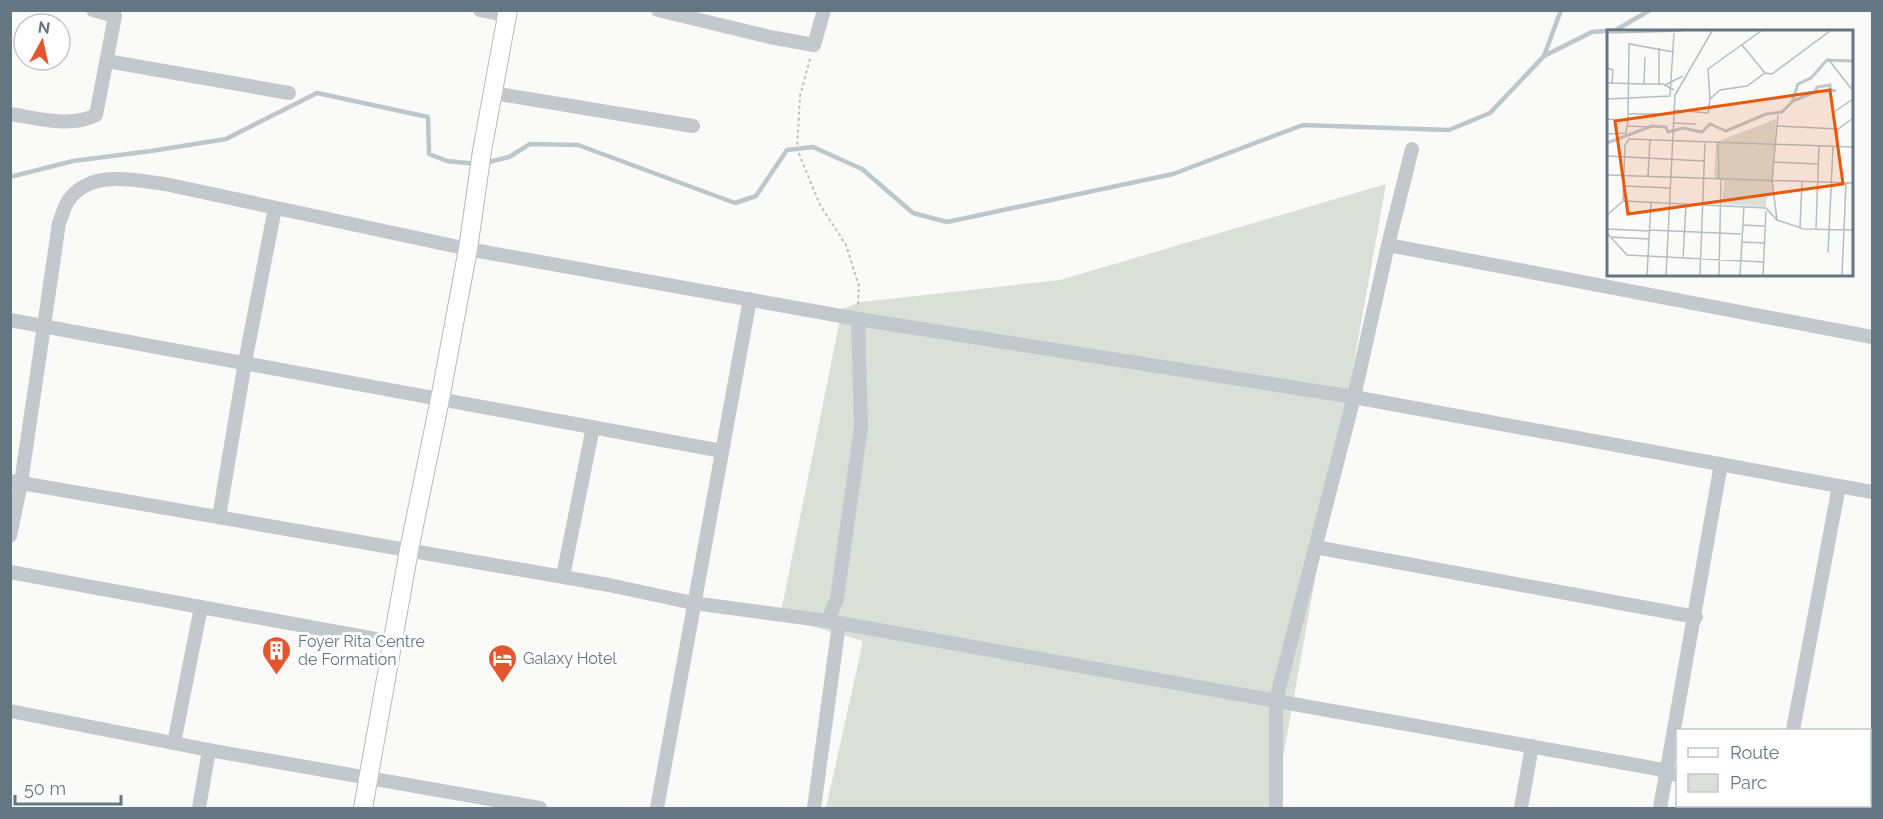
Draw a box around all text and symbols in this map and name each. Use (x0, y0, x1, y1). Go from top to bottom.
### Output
north arrow (12, 12, 72, 72)
text: N (37, 17, 51, 38)
inset map (1607, 30, 1853, 276)
place label: Foyer Rita Centre de Formation (298, 632, 425, 669)
building icon: Foyer Rita Centre de Formation (261, 634, 293, 676)
hotel icon: Galaxy Hotel (486, 642, 518, 684)
place label: Galaxy Hotel (523, 649, 617, 668)
legend (1676, 729, 1871, 807)
text: Route (1730, 742, 1780, 763)
scale bar (15, 768, 122, 806)
text: Parc (1730, 772, 1767, 793)
text: 50 m (24, 778, 66, 799)

